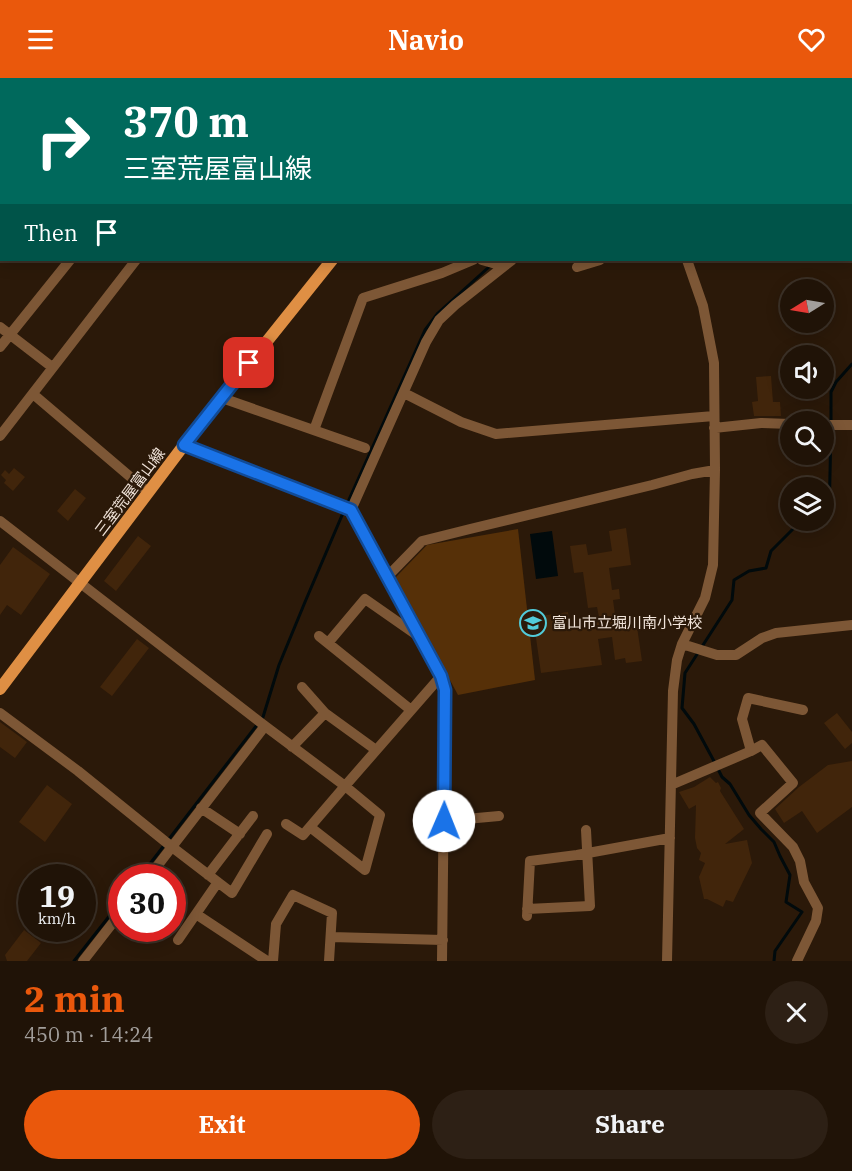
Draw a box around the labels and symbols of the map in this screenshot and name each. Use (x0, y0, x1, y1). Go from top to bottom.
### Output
north arrow (780, 279, 834, 333)
pin (223, 337, 274, 388)
street label: 三室荒屋富山線 (90, 444, 169, 539)
school or university icon: 富山市立堀川南小学校 (518, 608, 548, 638)
place label: 富山市立堀川南小学校 (552, 613, 702, 632)
position arrow (412, 789, 476, 853)
speed limit sign: 30 (108, 864, 186, 942)

